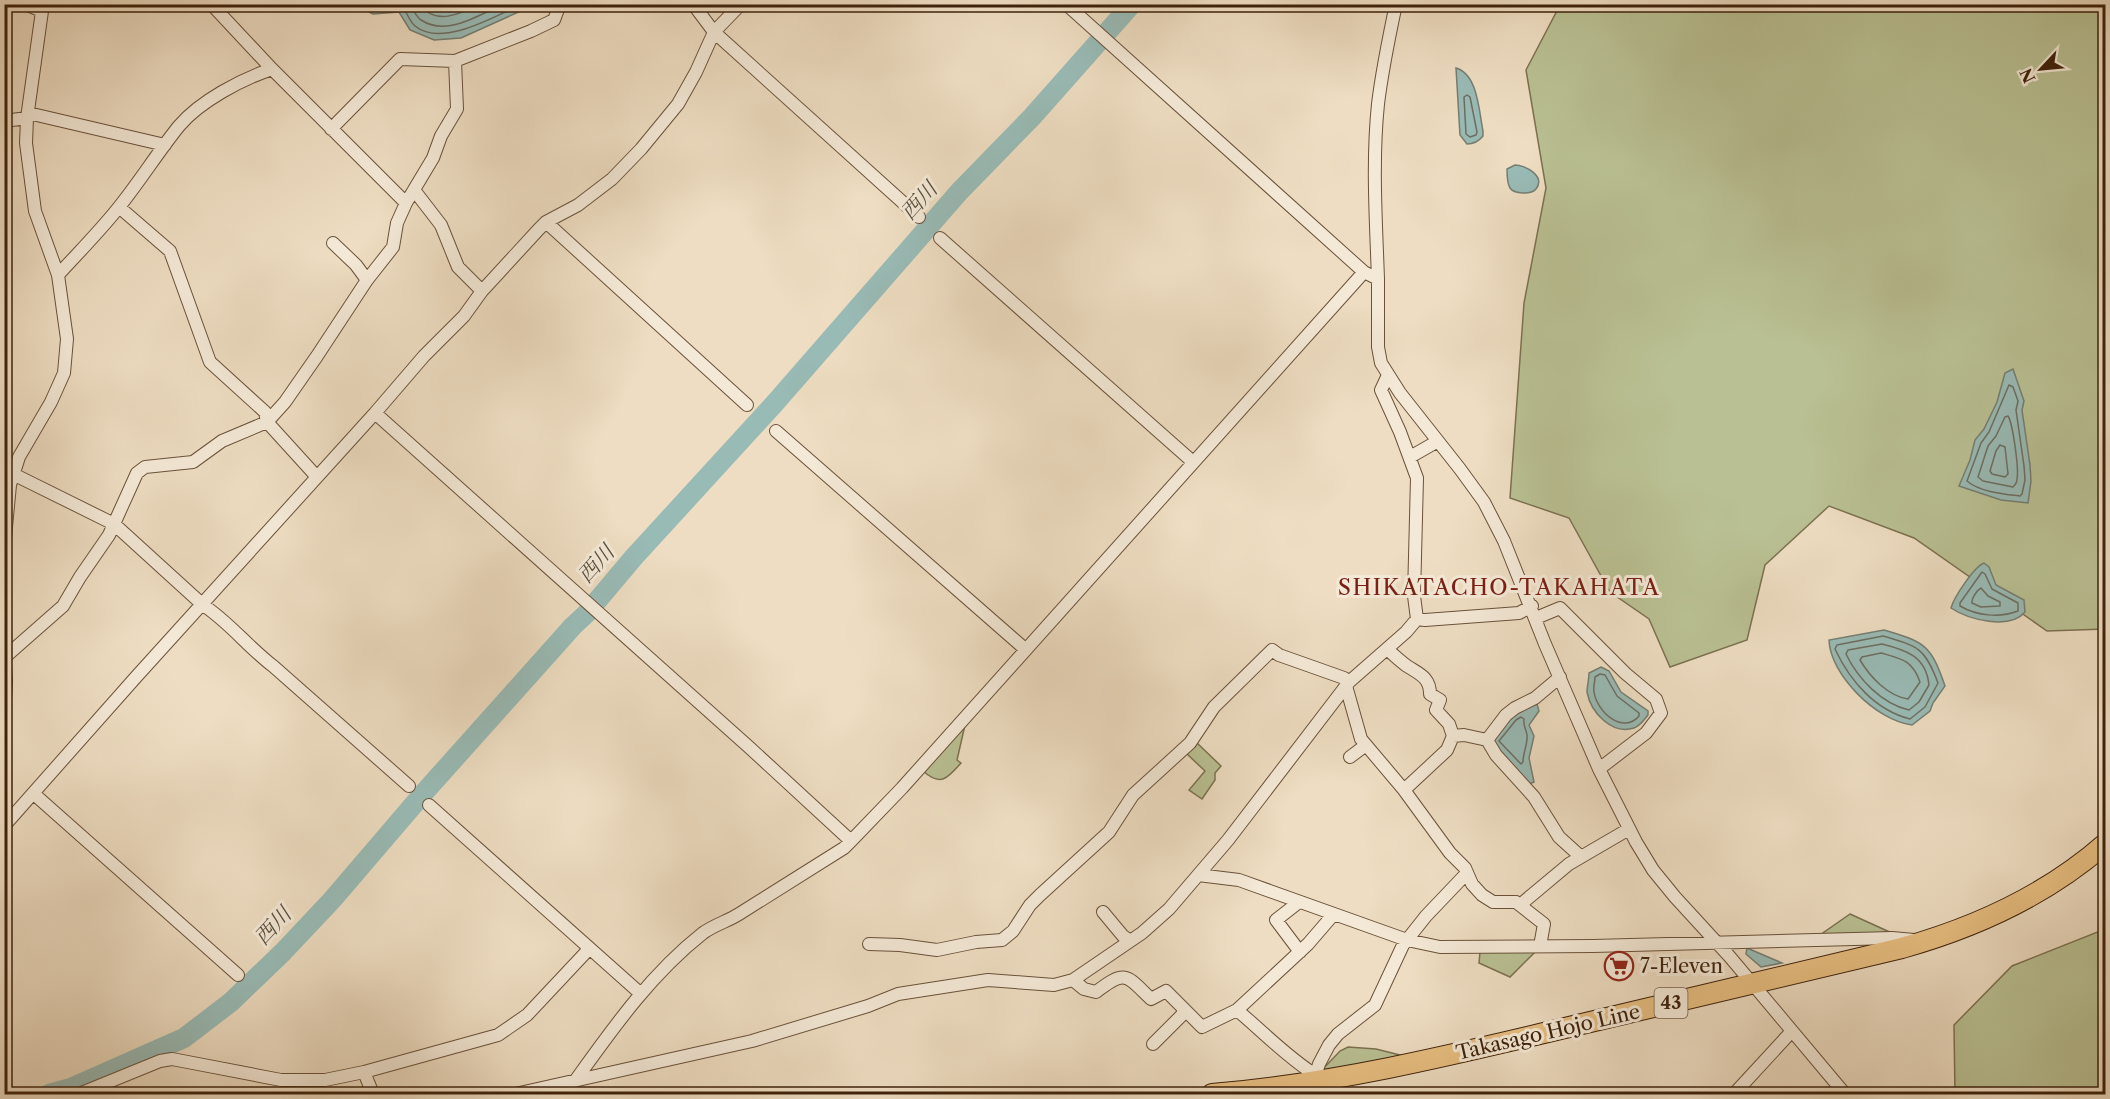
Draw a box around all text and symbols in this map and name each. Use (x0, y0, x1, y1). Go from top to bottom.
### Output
north arrow (2011, 39, 2071, 99)
text: N (2015, 65, 2040, 86)
water label: 西川 (895, 175, 943, 225)
water label: 西川 (572, 538, 620, 588)
district label: SHIKATACHO-TAKAHATA (1338, 574, 1660, 601)
water label: 西川 (249, 900, 297, 950)
supermarket icon: 7-Eleven (1603, 950, 1635, 982)
place label: 7-Eleven (1640, 954, 1723, 978)
road number: 43 (1654, 988, 1688, 1018)
street label: Takasago Hojo Line (1454, 999, 1642, 1065)

